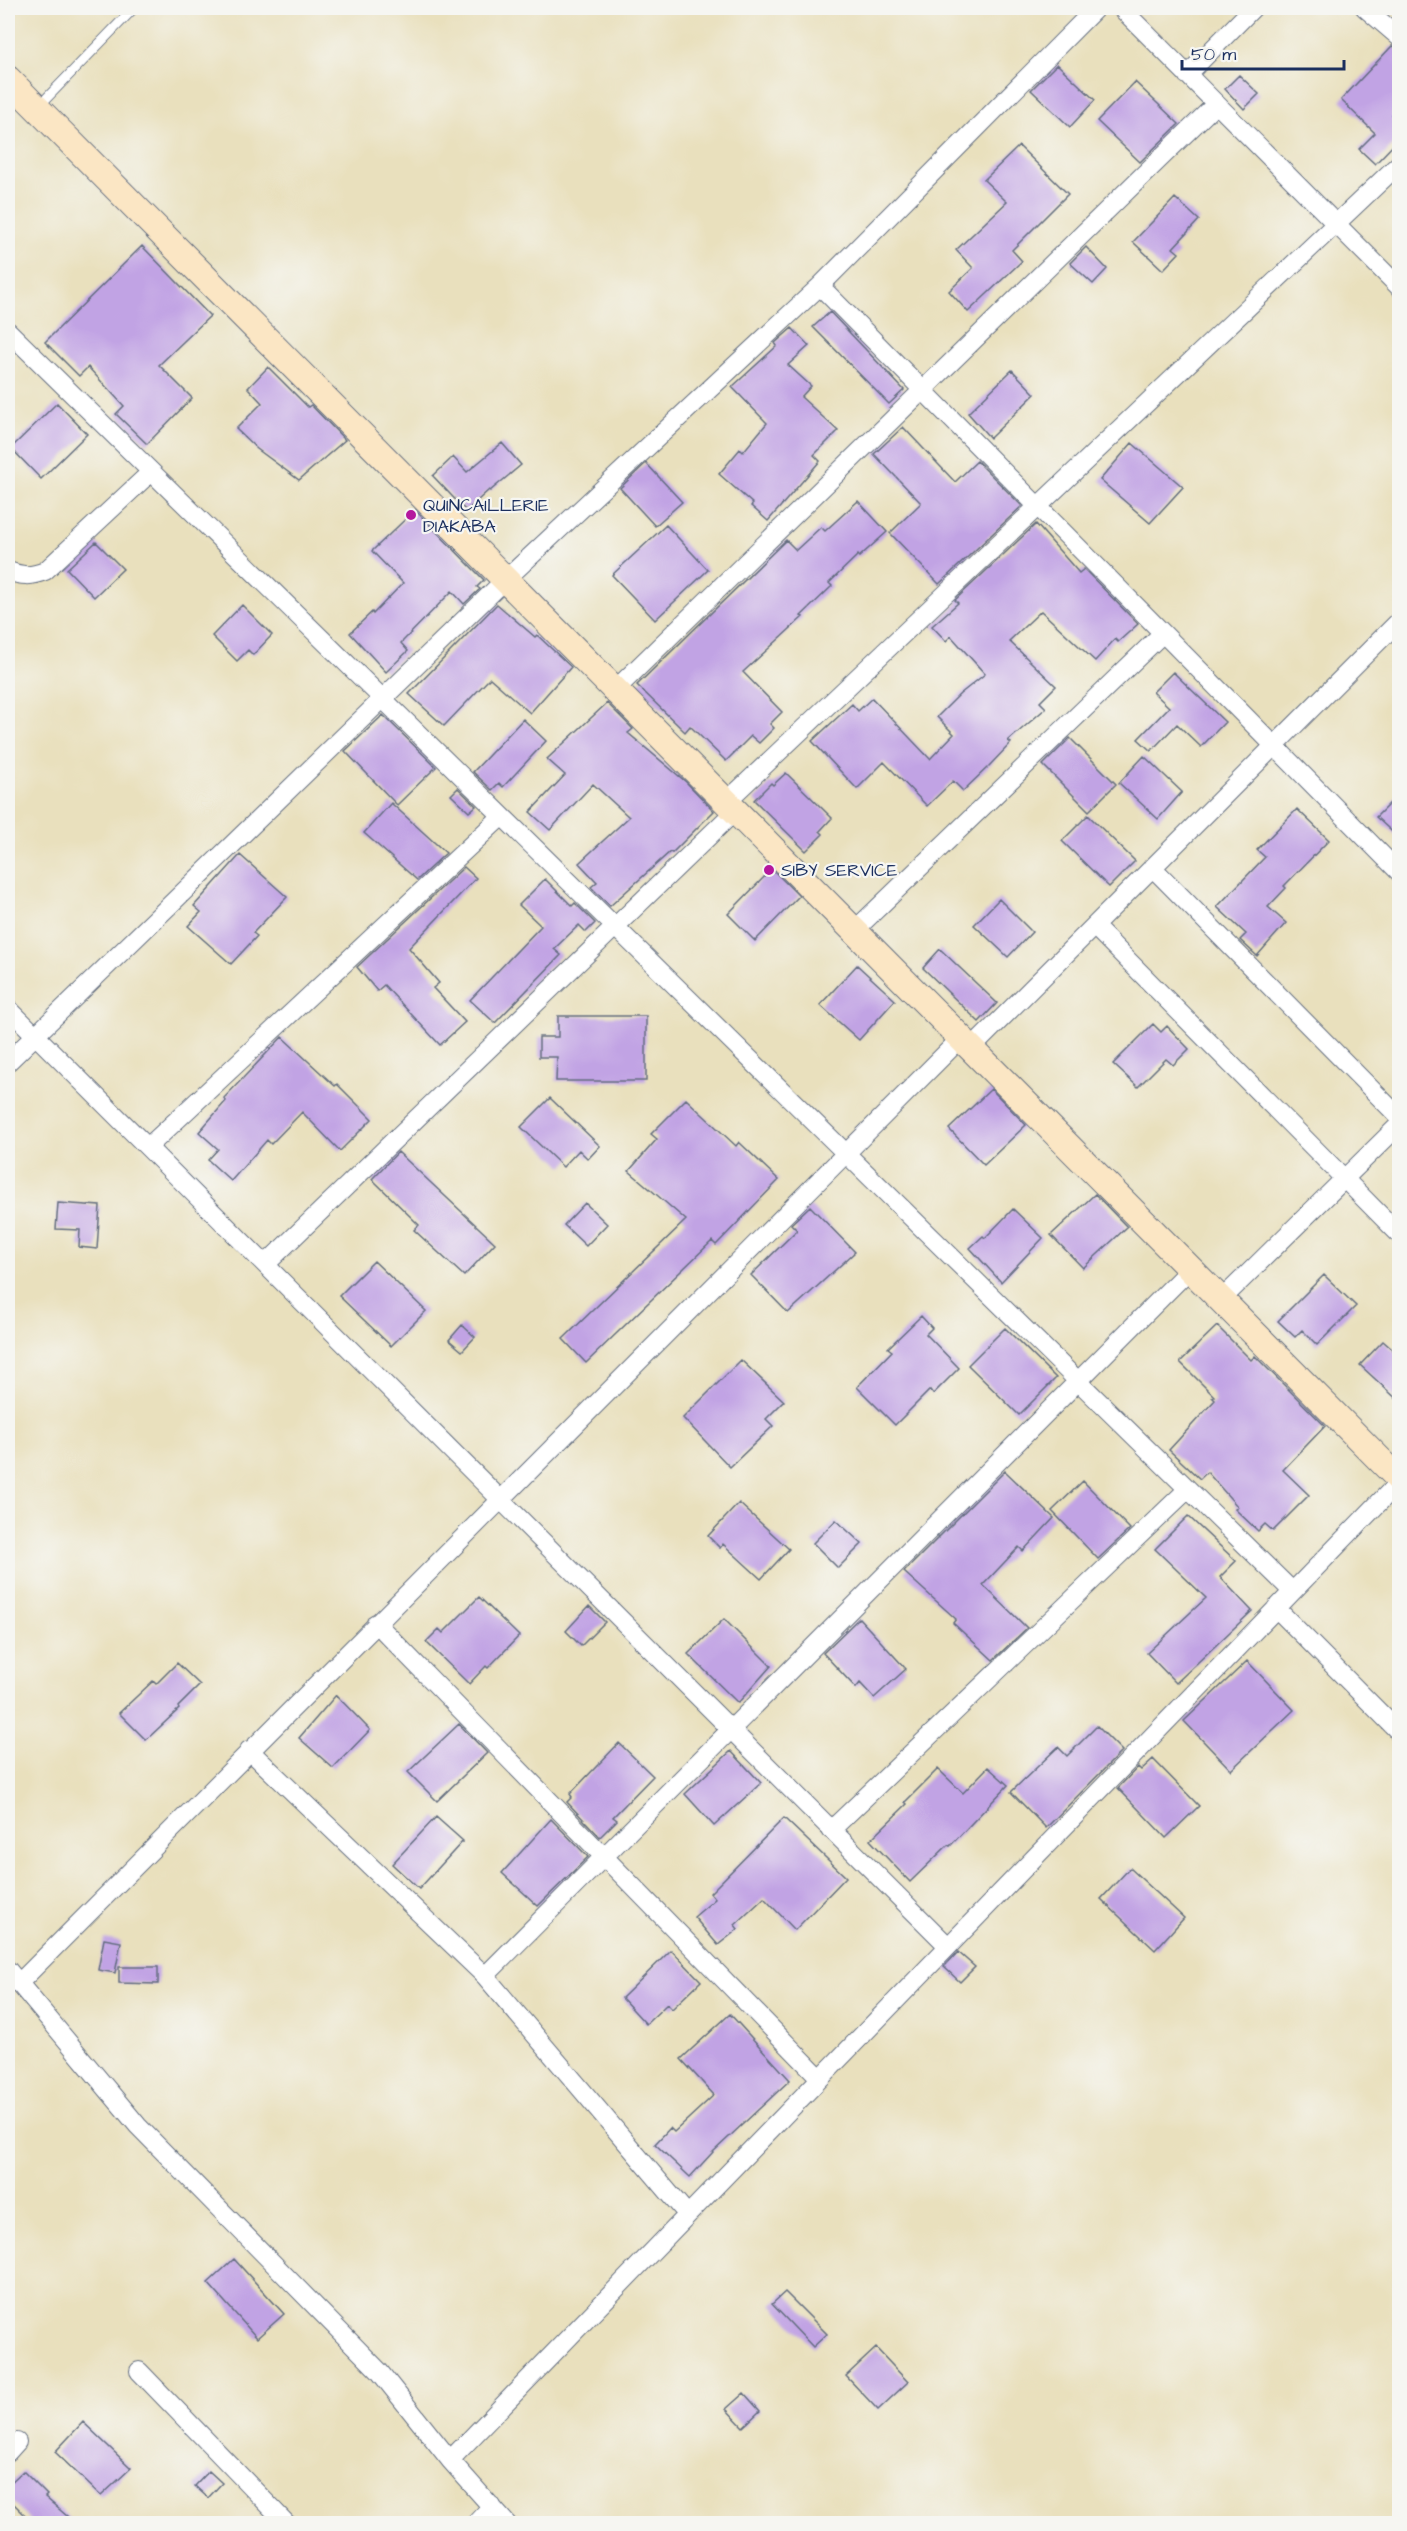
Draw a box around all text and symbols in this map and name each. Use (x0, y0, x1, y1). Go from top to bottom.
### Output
scale bar (1182, 33, 1344, 71)
text: 50 m (1191, 42, 1236, 67)
place label: QUINCAILLERIE DIAKABA (423, 493, 549, 539)
marker: QUINCAILLERIE DIAKABA (404, 508, 418, 522)
place label: SIBY SERVICE (781, 858, 898, 883)
marker: SIBY SERVICE (762, 863, 776, 877)

